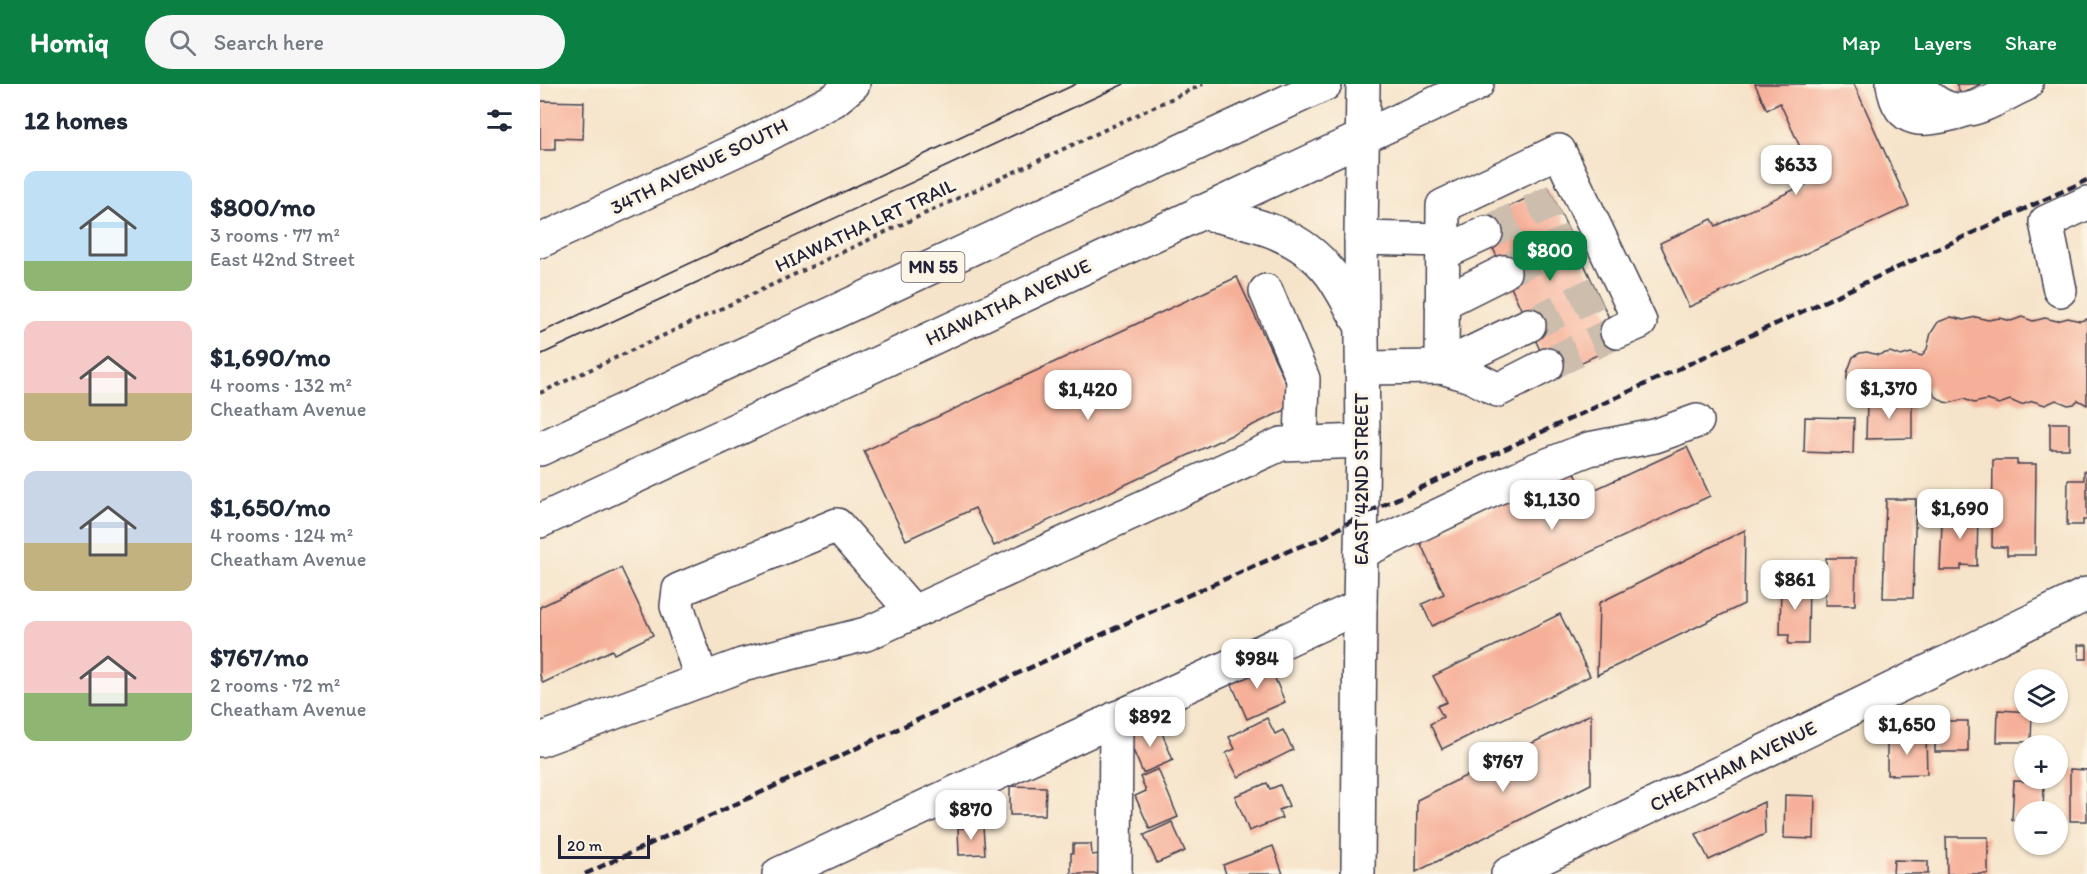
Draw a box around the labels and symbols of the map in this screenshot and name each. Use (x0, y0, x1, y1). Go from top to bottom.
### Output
street label: 34TH AVENUE SOUTH (606, 113, 792, 219)
pin: $633 (1760, 145, 1832, 196)
street label: HIAWATHA LRT TRAIL (771, 173, 959, 277)
pin: $800 (1514, 231, 1586, 282)
road number: MN 55 (902, 252, 964, 282)
street label: HIAWATHA AVENUE (921, 253, 1095, 351)
pin: $1,370 (1840, 369, 1938, 420)
pin: $1,420 (1039, 370, 1137, 421)
street label: EAST 42ND STREET (1349, 393, 1373, 565)
pin: $1,130 (1503, 480, 1601, 531)
pin: $1,690 (1911, 489, 2009, 540)
pin: $861 (1759, 560, 1831, 611)
pin: $984 (1221, 639, 1293, 690)
pin: $892 (1114, 697, 1186, 748)
pin: $1,650 (1858, 705, 1956, 756)
street label: CHEATHAM AVENUE (1646, 715, 1820, 817)
pin: $767 (1467, 742, 1539, 793)
pin: $870 (935, 790, 1007, 841)
scale bar (558, 832, 650, 860)

